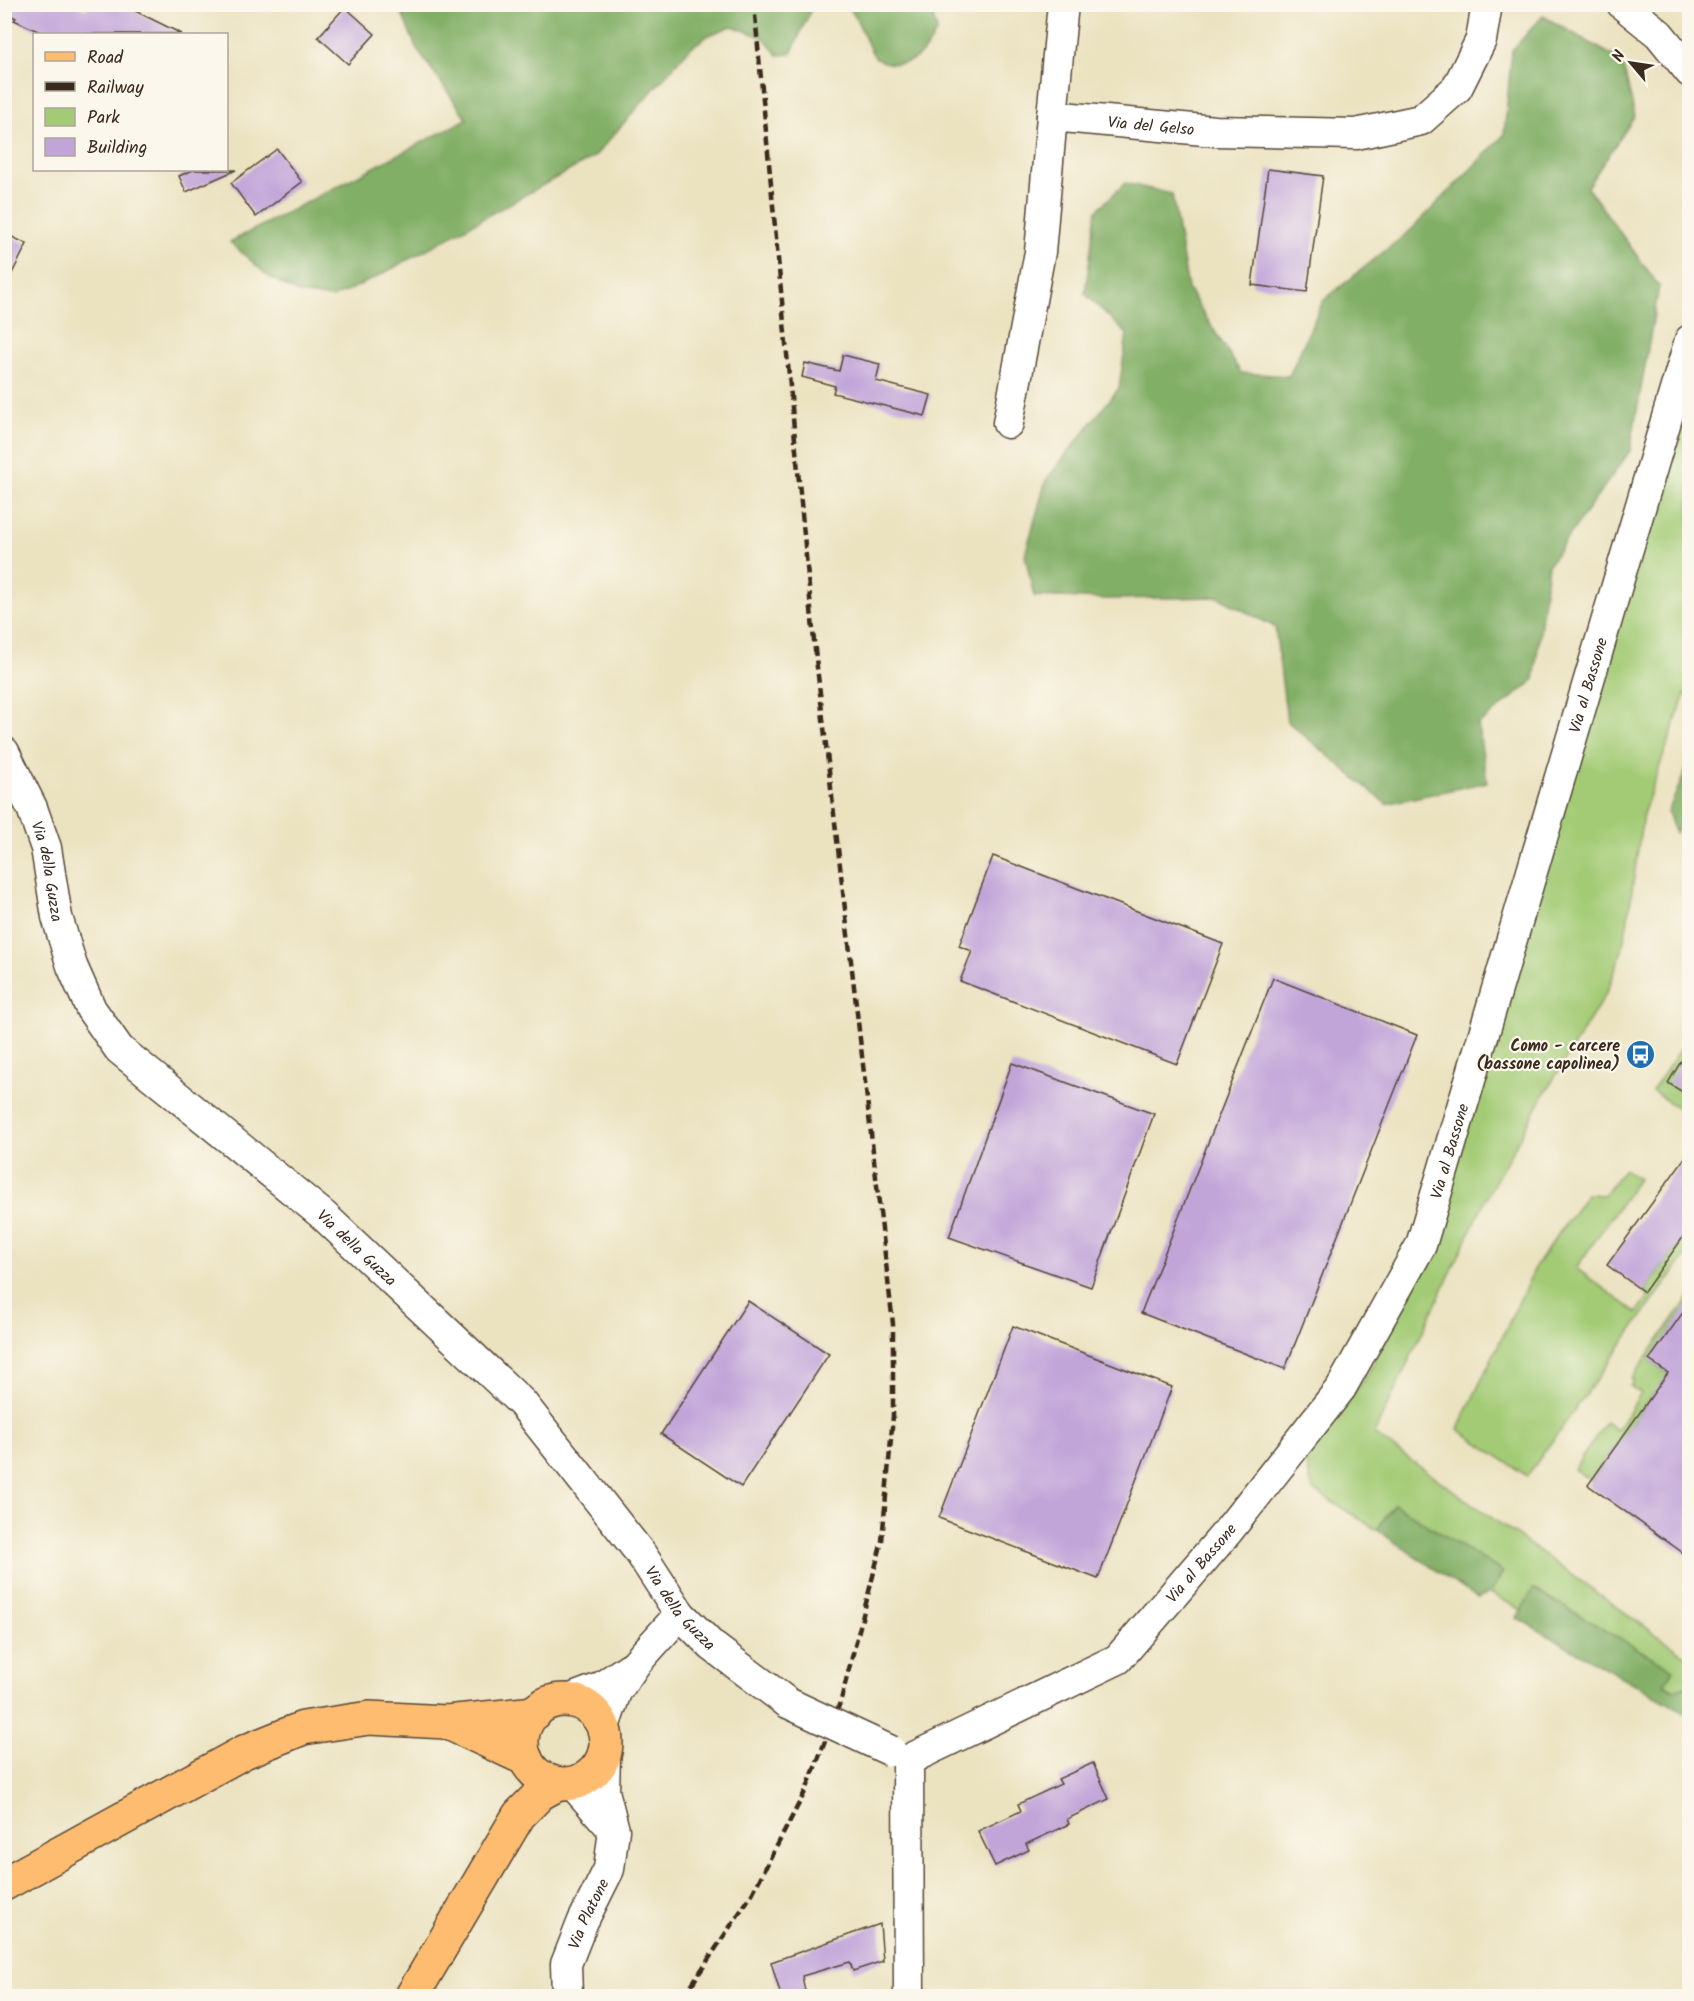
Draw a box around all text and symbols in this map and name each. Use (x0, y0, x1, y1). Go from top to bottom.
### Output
legend (33, 33, 228, 171)
north arrow (1601, 33, 1661, 93)
text: Road (87, 44, 124, 73)
text: N (1606, 46, 1633, 67)
text: Railway (87, 74, 144, 103)
text: Park (87, 104, 120, 133)
street label: Via del Gelso (1107, 110, 1195, 143)
text: Building (87, 134, 147, 163)
street label: Via al Bassone (1563, 635, 1615, 736)
street label: Via della Guzza (23, 818, 69, 925)
place label: Como - carcere (bassone capolinea) (1476, 1034, 1620, 1077)
bus stop icon: Como - carcere (bassone capolinea) (1625, 1038, 1657, 1070)
street label: Via al Bassone (1424, 1101, 1476, 1202)
street label: Via della Guzza (310, 1204, 402, 1293)
street label: Via al Bassone (1160, 1518, 1244, 1609)
street label: Via della Guzza (638, 1561, 721, 1657)
street label: Via Platone (562, 1874, 616, 1953)

